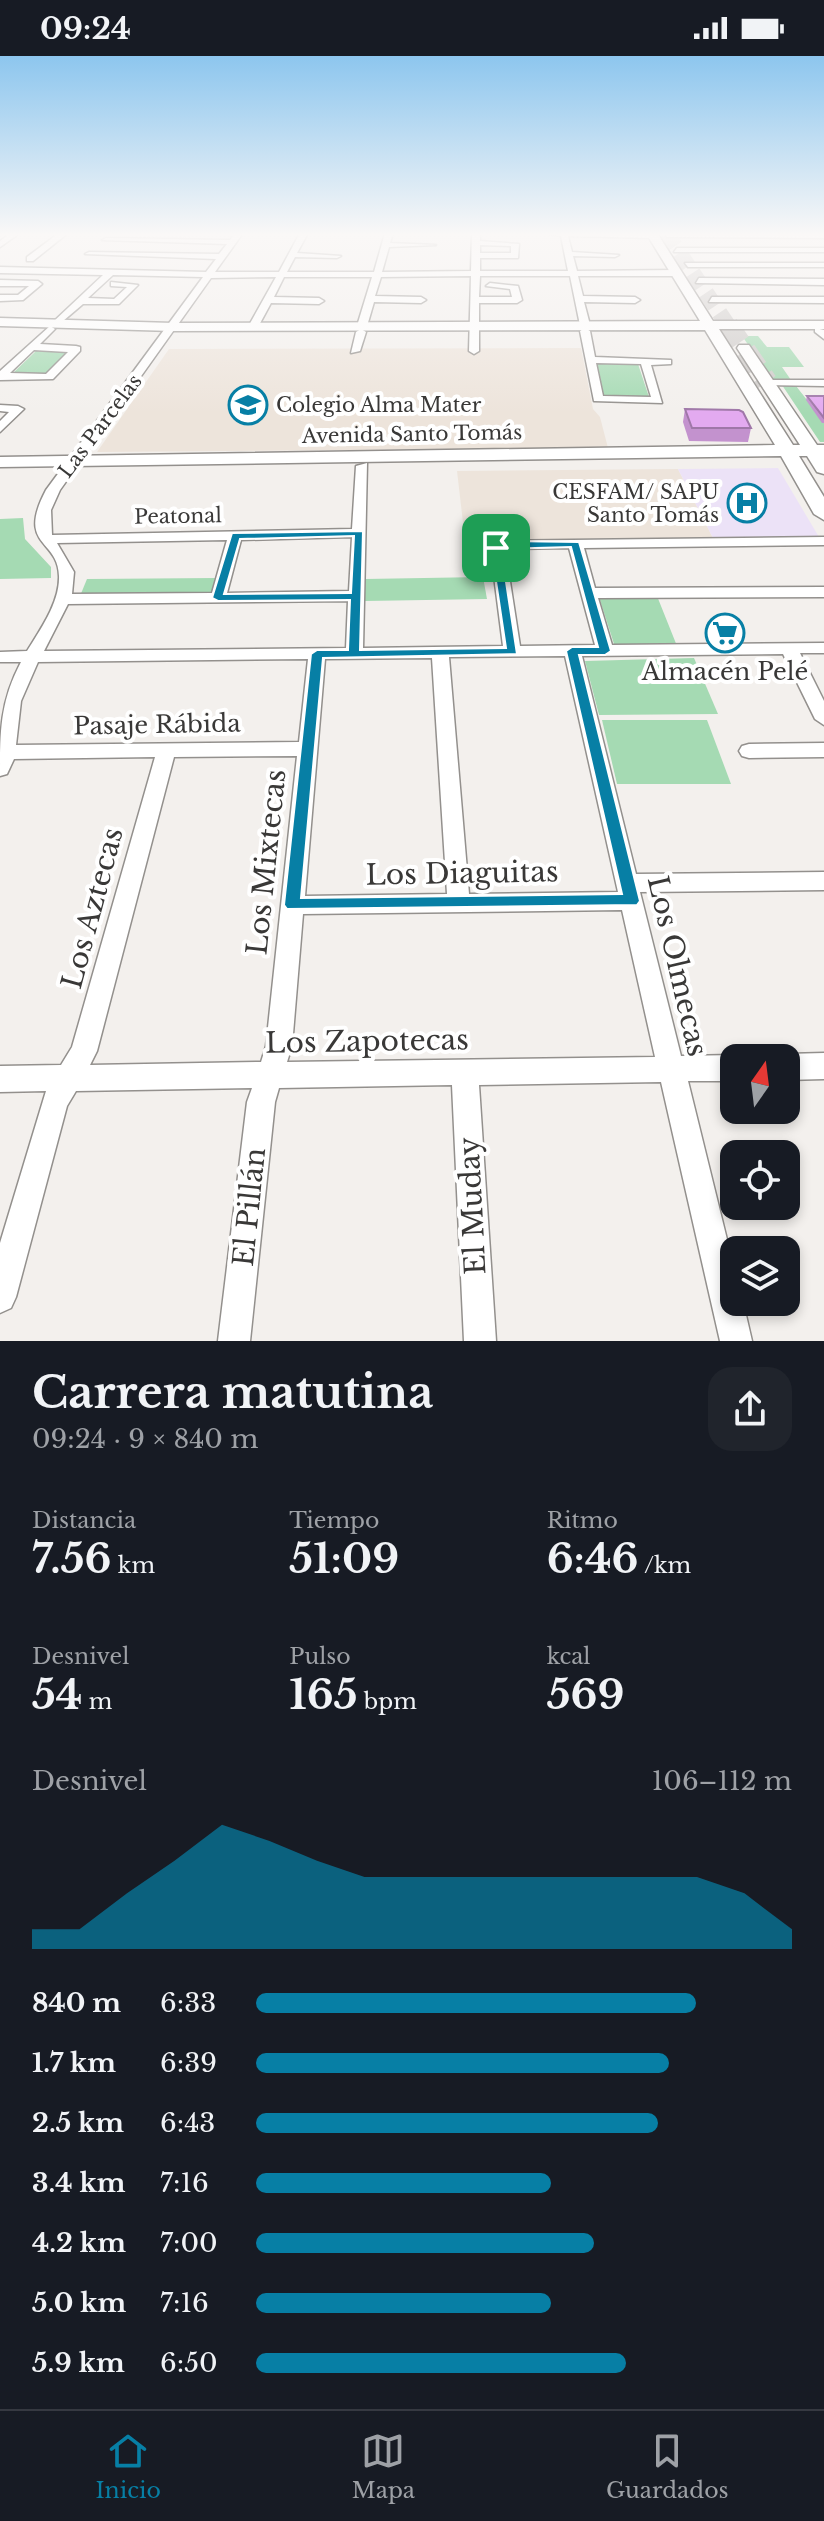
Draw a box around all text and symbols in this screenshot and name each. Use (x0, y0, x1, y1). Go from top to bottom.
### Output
text: 09:24 (40, 10, 131, 47)
street label: Las Parcelas (53, 370, 147, 482)
school or university icon: Colegio Alma Mater (227, 384, 269, 426)
place label: Colegio Alma Mater (276, 393, 482, 417)
street label: Avenida Santo Tomás (301, 420, 522, 448)
place label: CESFAM/ SAPU Santo Tomás (552, 480, 719, 527)
hospital icon: CESFAM/ SAPU Santo Tomás (726, 482, 768, 524)
street label: Peatonal (134, 503, 222, 529)
pin (462, 514, 530, 582)
icon: arrive (474, 526, 518, 570)
supermarket icon: Almacén Pelé (704, 612, 746, 654)
place label: Almacén Pelé (641, 657, 808, 686)
street label: Pasaje Rábida (73, 709, 242, 740)
street label: Los Mixtecas (239, 768, 294, 957)
street label: Los Aztecas (54, 824, 131, 993)
street label: Los Diaguitas (365, 854, 559, 893)
street label: Los Olmecas (640, 873, 715, 1060)
street label: Los Zapotecas (265, 1022, 469, 1061)
north arrow (720, 1044, 800, 1124)
map controls (720, 1044, 800, 1316)
street label: El Muday (451, 1136, 494, 1276)
button: locate (720, 1140, 800, 1220)
street label: El Pillán (226, 1146, 273, 1268)
button: layers (720, 1236, 800, 1316)
text: Carrera matutina (32, 1365, 434, 1420)
button: share (708, 1367, 792, 1451)
text: 09:24 · 9 × 840 m (32, 1423, 258, 1455)
text: Distancia (32, 1507, 136, 1534)
text: Tiempo (289, 1507, 379, 1534)
text: Ritmo (547, 1507, 618, 1534)
text: 7.56 (32, 1534, 112, 1584)
text: 51:09 (289, 1534, 399, 1584)
text: 6:46 (547, 1534, 639, 1584)
text: km (112, 1552, 155, 1579)
text: /km (639, 1552, 691, 1579)
text: Desnivel (32, 1643, 129, 1670)
text: Pulso (289, 1643, 351, 1670)
text: kcal (547, 1643, 591, 1670)
text: 54 (32, 1670, 82, 1720)
text: 165 (289, 1670, 358, 1720)
text: 569 (547, 1670, 624, 1720)
text: m (82, 1688, 112, 1715)
text: bpm (358, 1688, 417, 1715)
text: Desnivel (32, 1765, 147, 1797)
text: 106–112 m (652, 1765, 792, 1797)
text: 840 m (32, 1987, 121, 2019)
text: 6:33 (160, 1987, 216, 2019)
text: 1.7 km (32, 2047, 116, 2079)
text: 6:39 (160, 2047, 217, 2079)
text: 2.5 km (32, 2107, 124, 2139)
text: 6:43 (160, 2107, 215, 2139)
text: 3.4 km (32, 2167, 126, 2199)
text: 7:16 (160, 2167, 209, 2199)
text: 4.2 km (32, 2227, 126, 2259)
text: 7:00 (160, 2227, 218, 2259)
text: 5.0 km (32, 2287, 126, 2319)
text: 7:16 (160, 2287, 209, 2319)
text: 5.9 km (32, 2347, 125, 2379)
text: 6:50 (160, 2347, 217, 2379)
tab: Inicio (95, 2429, 161, 2504)
tab: Mapa (352, 2429, 415, 2504)
tab: Guardados (606, 2429, 729, 2504)

